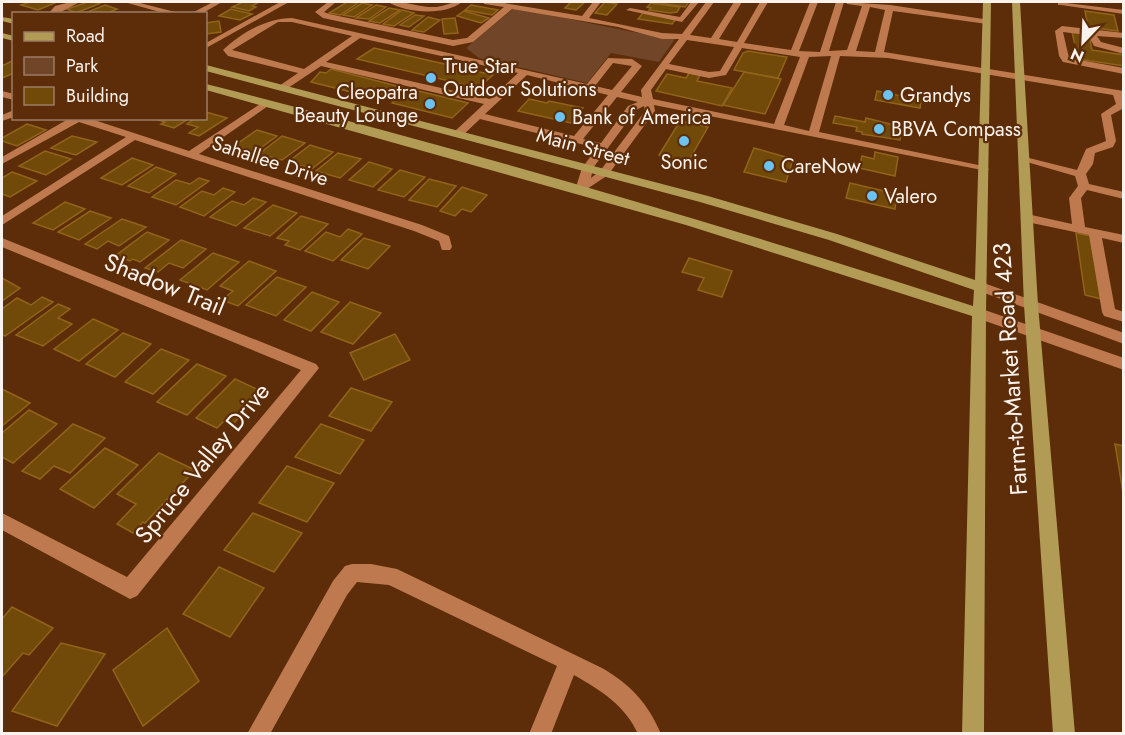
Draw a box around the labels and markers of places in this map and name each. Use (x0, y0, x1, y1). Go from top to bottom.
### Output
place label: True Star Outdoor Solutions (443, 52, 597, 104)
marker: True Star Outdoor Solutions (424, 71, 438, 85)
place label: Cleopatra Beauty Lounge (294, 78, 418, 130)
place label: Grandys (900, 81, 971, 110)
marker: Grandys (881, 88, 895, 102)
marker: Cleopatra Beauty Lounge (423, 97, 437, 111)
place label: Bank of America (572, 103, 711, 132)
marker: Bank of America (553, 110, 567, 124)
place label: BBVA Compass (891, 115, 1021, 144)
marker: BBVA Compass (872, 122, 886, 136)
marker: Sonic (677, 134, 691, 148)
place label: Sonic (660, 148, 708, 177)
place label: CareNow (781, 152, 861, 181)
marker: CareNow (762, 159, 776, 173)
place label: Valero (884, 182, 937, 211)
marker: Valero (865, 189, 879, 203)

